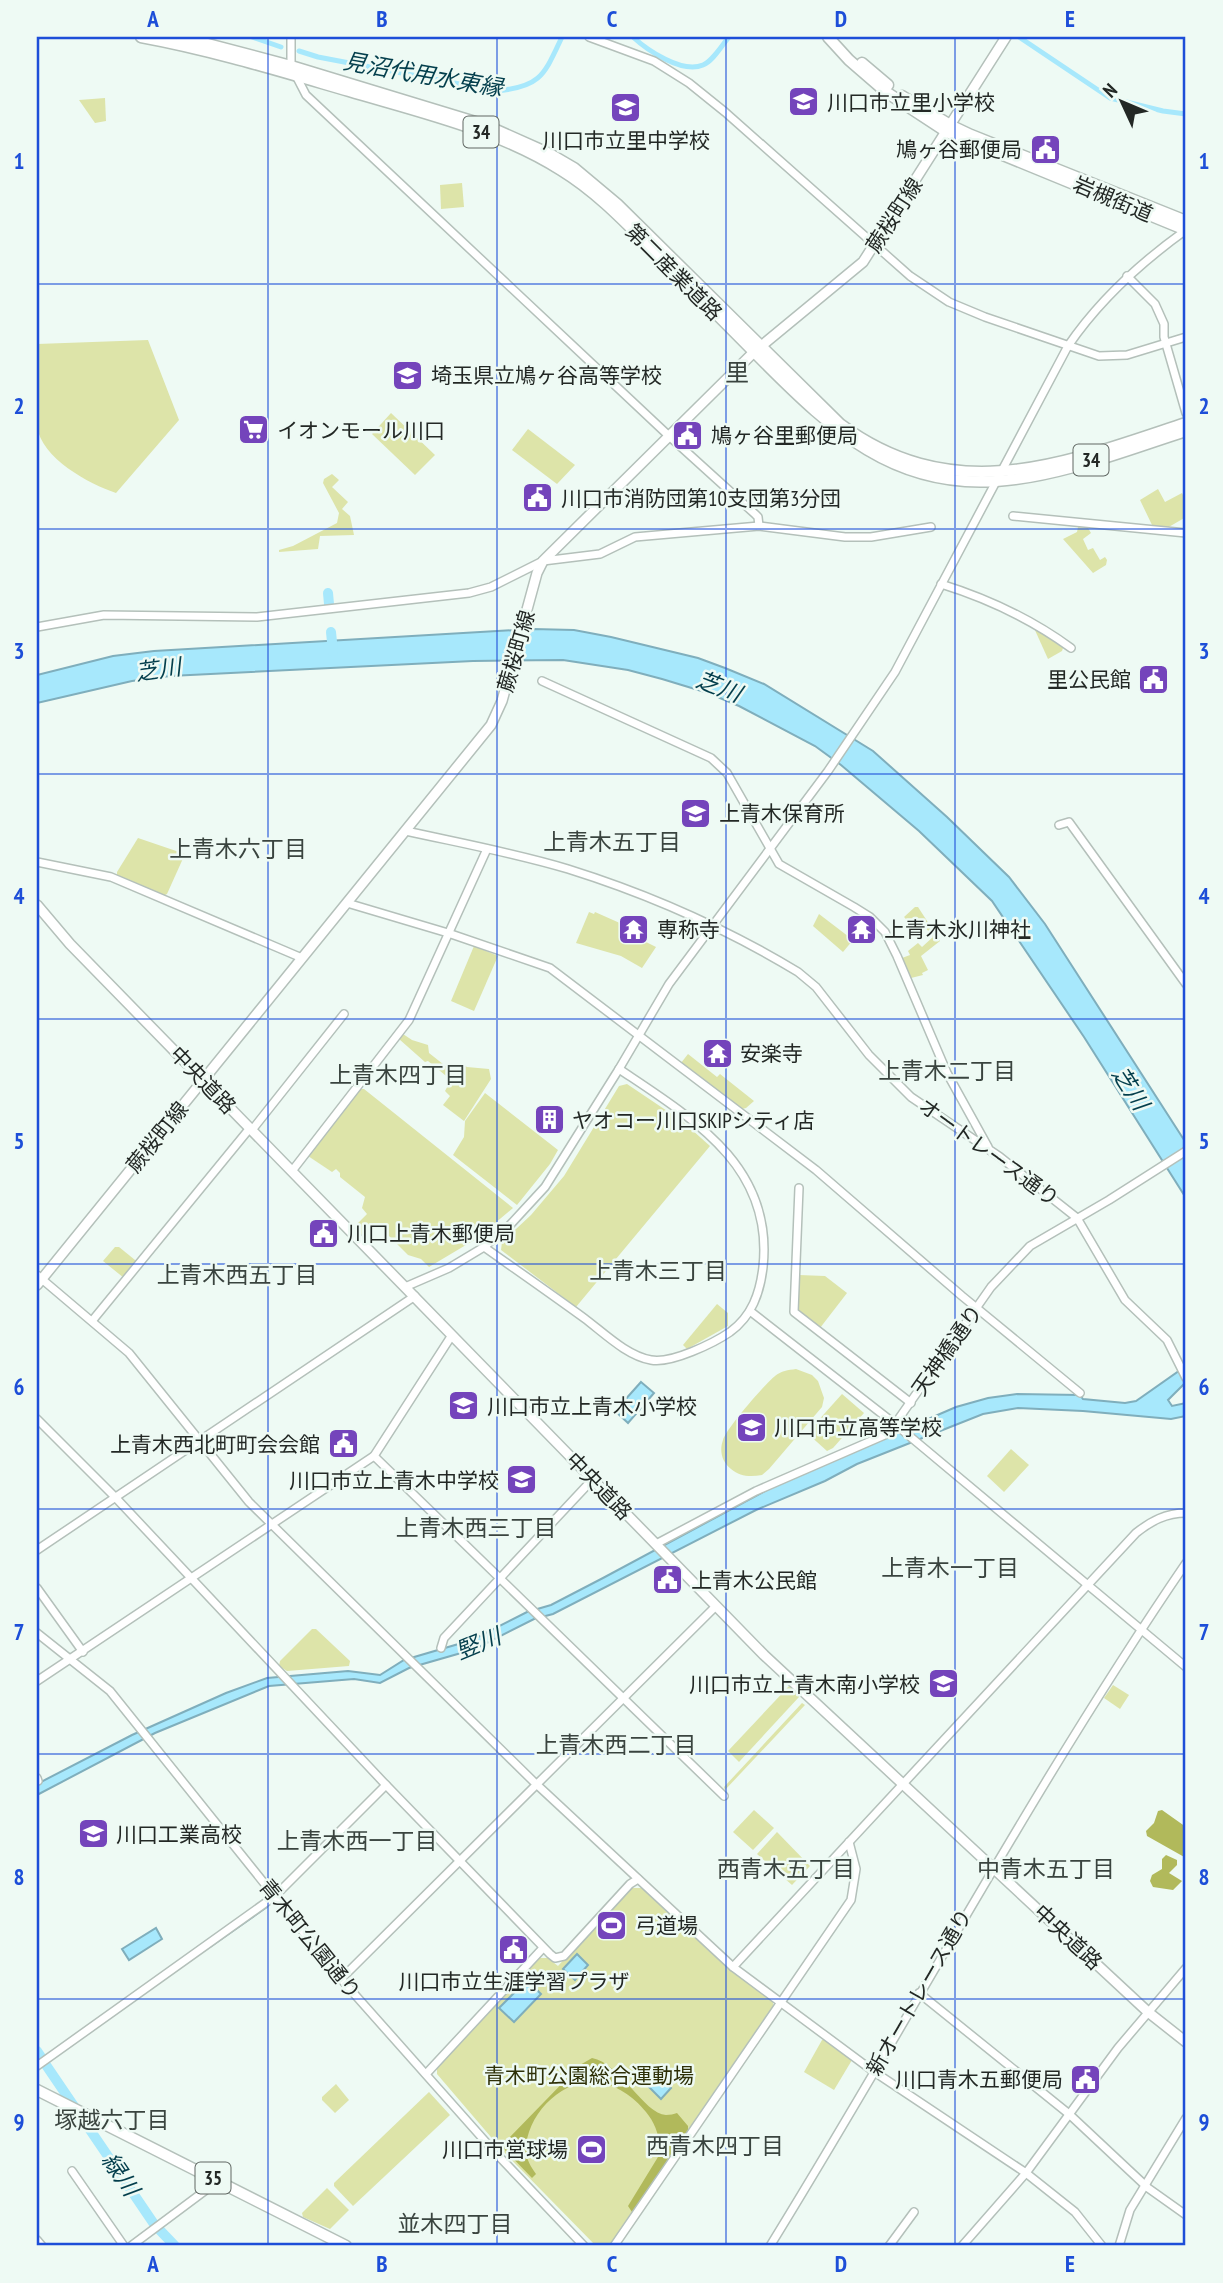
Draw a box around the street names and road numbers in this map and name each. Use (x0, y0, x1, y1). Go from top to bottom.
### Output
road number: 34 (463, 116, 498, 148)
street label: 岩槻街道 (1069, 170, 1157, 228)
street label: 蕨桜町線 (860, 172, 928, 258)
street label: 第二産業道路 (620, 218, 728, 326)
road number: 34 (1074, 444, 1108, 475)
street label: 蕨桜町線 (491, 607, 541, 695)
street label: 中央道路 (164, 1040, 242, 1120)
street label: オートレース通り (914, 1092, 1064, 1212)
street label: 蕨桜町線 (120, 1096, 194, 1178)
street label: 天神橋通り (906, 1299, 988, 1401)
street label: 中央道路 (560, 1446, 638, 1526)
street label: 青木町公園通り (253, 1873, 367, 2005)
street label: 中央道路 (1028, 1898, 1108, 1976)
street label: 新オートレース通り (860, 1904, 978, 2080)
road number: 35 (196, 2162, 230, 2194)

